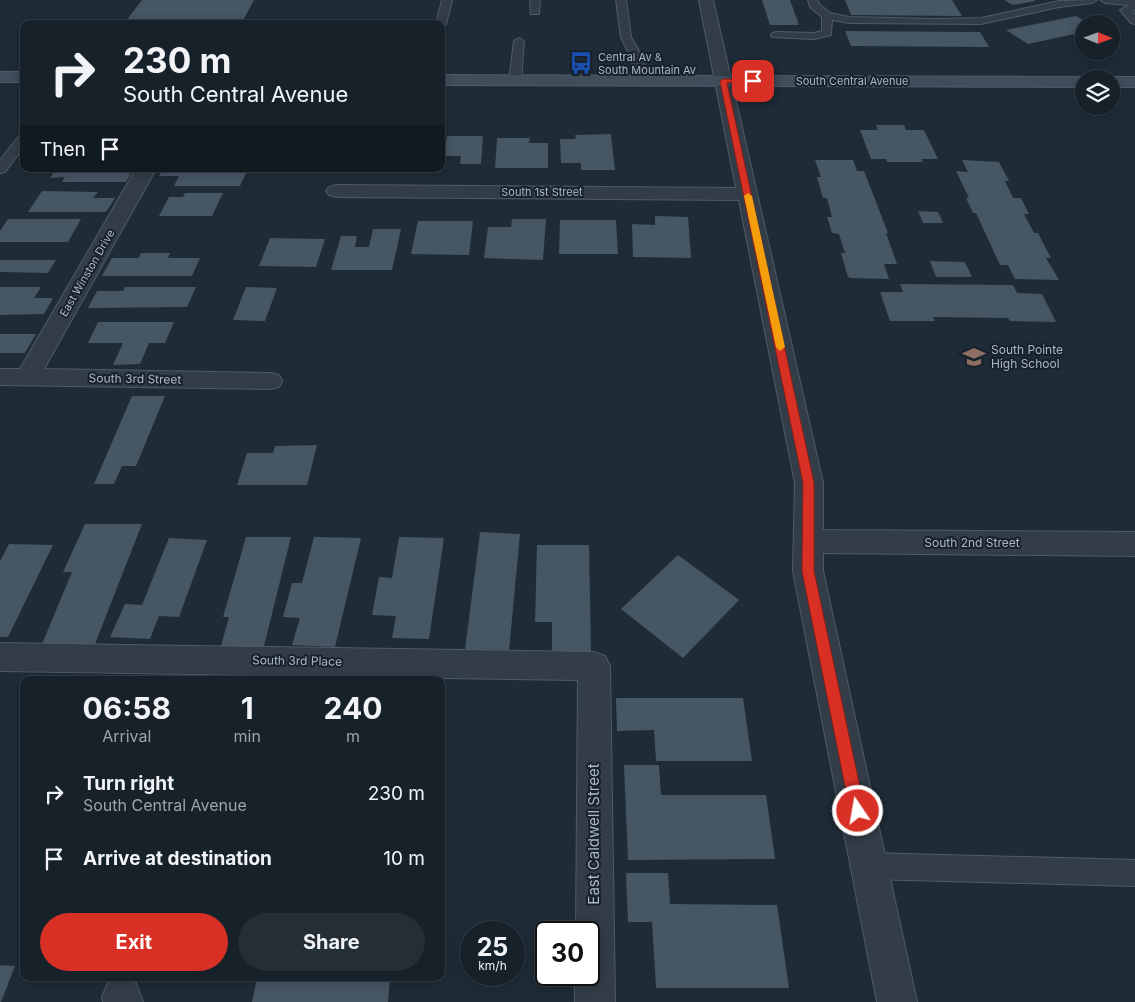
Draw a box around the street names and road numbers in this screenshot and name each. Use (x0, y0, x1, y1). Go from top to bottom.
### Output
street label: South Central Avenue (796, 74, 908, 88)
street label: South 1st Street (501, 185, 583, 199)
street label: East Winston Drive (56, 227, 118, 319)
street label: South 3rd Street (89, 370, 182, 387)
street label: South 2nd Street (924, 535, 1020, 550)
street label: South 3rd Place (252, 652, 342, 669)
street label: East Caldwell Street (584, 763, 603, 905)

